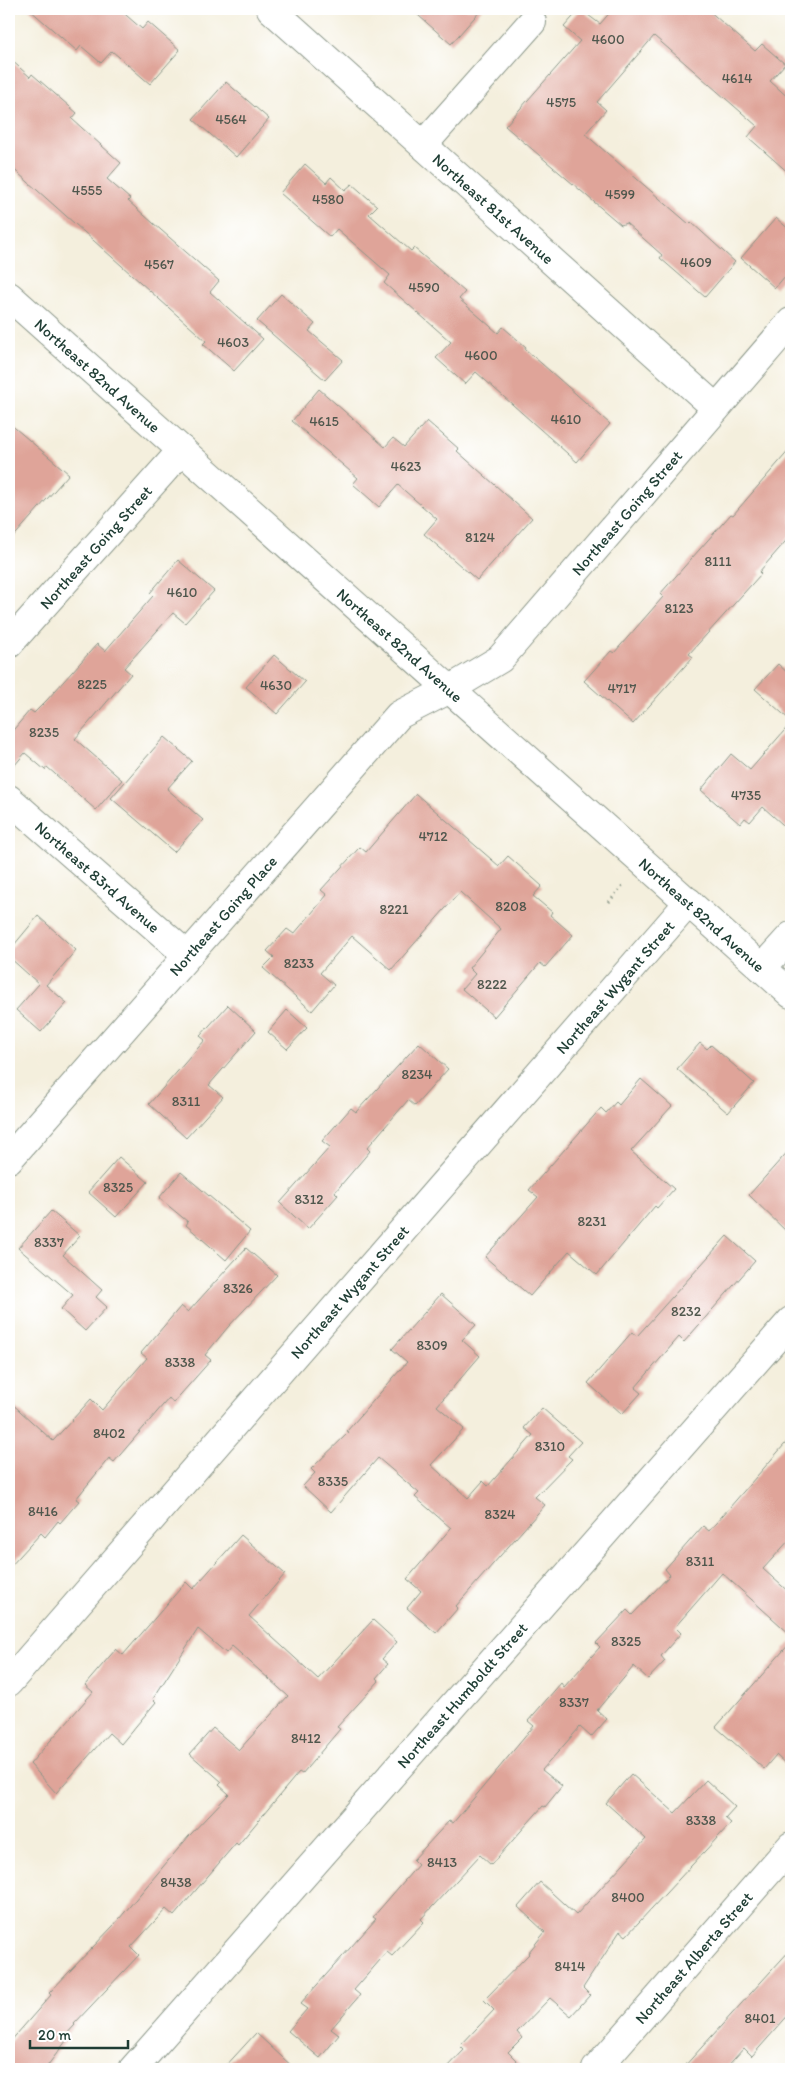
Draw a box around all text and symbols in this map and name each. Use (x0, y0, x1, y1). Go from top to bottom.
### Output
house number: 4600 (591, 31, 625, 48)
house number: 4614 (722, 70, 753, 87)
house number: 4575 (546, 94, 576, 111)
house number: 4564 (215, 111, 247, 128)
street label: Northeast 81st Avenue (429, 150, 558, 268)
house number: 4555 (72, 182, 102, 199)
house number: 4599 (605, 186, 635, 203)
house number: 4580 (312, 191, 344, 208)
house number: 4609 (680, 254, 712, 271)
house number: 4567 (144, 256, 174, 273)
house number: 4590 (408, 279, 440, 296)
street label: Northeast 82nd Avenue (31, 315, 164, 437)
house number: 4603 (217, 334, 249, 351)
house number: 4600 (464, 347, 498, 364)
house number: 4610 (551, 411, 581, 428)
house number: 4615 (309, 413, 339, 430)
street label: Northeast Going Street (568, 446, 686, 579)
house number: 4623 (391, 458, 422, 475)
street label: Northeast Going Street (36, 481, 156, 613)
house number: 8124 (465, 529, 496, 546)
house number: 8111 (704, 553, 732, 570)
house number: 4610 (167, 584, 197, 601)
street label: Northeast 82nd Avenue (333, 584, 467, 707)
house number: 8123 (664, 600, 694, 617)
house number: 8225 (77, 676, 107, 693)
house number: 4630 (260, 677, 292, 694)
house number: 4717 (608, 680, 636, 697)
house number: 8235 (29, 724, 59, 741)
house number: 4735 (731, 787, 761, 804)
street label: Northeast 83rd Avenue (31, 817, 164, 937)
house number: 4712 (418, 828, 448, 845)
street label: Northeast Going Place (165, 852, 281, 980)
street label: Northeast 82nd Avenue (635, 854, 769, 976)
house number: 8208 (495, 898, 527, 915)
house number: 8221 (380, 901, 409, 918)
street label: Northeast Wygant Street (552, 917, 679, 1058)
house number: 8233 (284, 955, 315, 972)
house number: 8222 (477, 976, 508, 993)
house number: 8234 (401, 1066, 433, 1083)
house number: 8311 (172, 1093, 201, 1110)
house number: 8325 (103, 1179, 133, 1196)
house number: 8312 (294, 1191, 324, 1208)
house number: 8231 (577, 1213, 607, 1230)
street label: Northeast Wygant Street (286, 1221, 413, 1363)
house number: 8337 (34, 1234, 64, 1251)
house number: 8326 (223, 1280, 253, 1297)
house number: 8232 (671, 1303, 702, 1320)
house number: 8309 (416, 1337, 448, 1354)
house number: 8338 (165, 1354, 196, 1371)
house number: 8402 (93, 1425, 126, 1442)
house number: 8310 (535, 1438, 565, 1455)
house number: 8335 (318, 1473, 348, 1490)
house number: 8416 (28, 1503, 58, 1520)
house number: 8324 (484, 1506, 516, 1523)
house number: 8311 (686, 1553, 715, 1570)
street label: Northeast Humboldt Street (393, 1619, 531, 1772)
house number: 8325 (611, 1633, 641, 1650)
house number: 8337 (559, 1694, 589, 1711)
house number: 8412 (291, 1730, 322, 1747)
house number: 8338 (686, 1812, 717, 1829)
house number: 8413 (427, 1854, 457, 1871)
house number: 8438 (160, 1874, 192, 1891)
street label: Northeast Alberta Street (631, 1888, 757, 2028)
house number: 8400 (611, 1889, 645, 1906)
house number: 8414 (555, 1958, 586, 1975)
house number: 8401 (744, 2010, 776, 2027)
scale bar (30, 2018, 128, 2050)
text: 20 m (38, 2026, 72, 2044)

